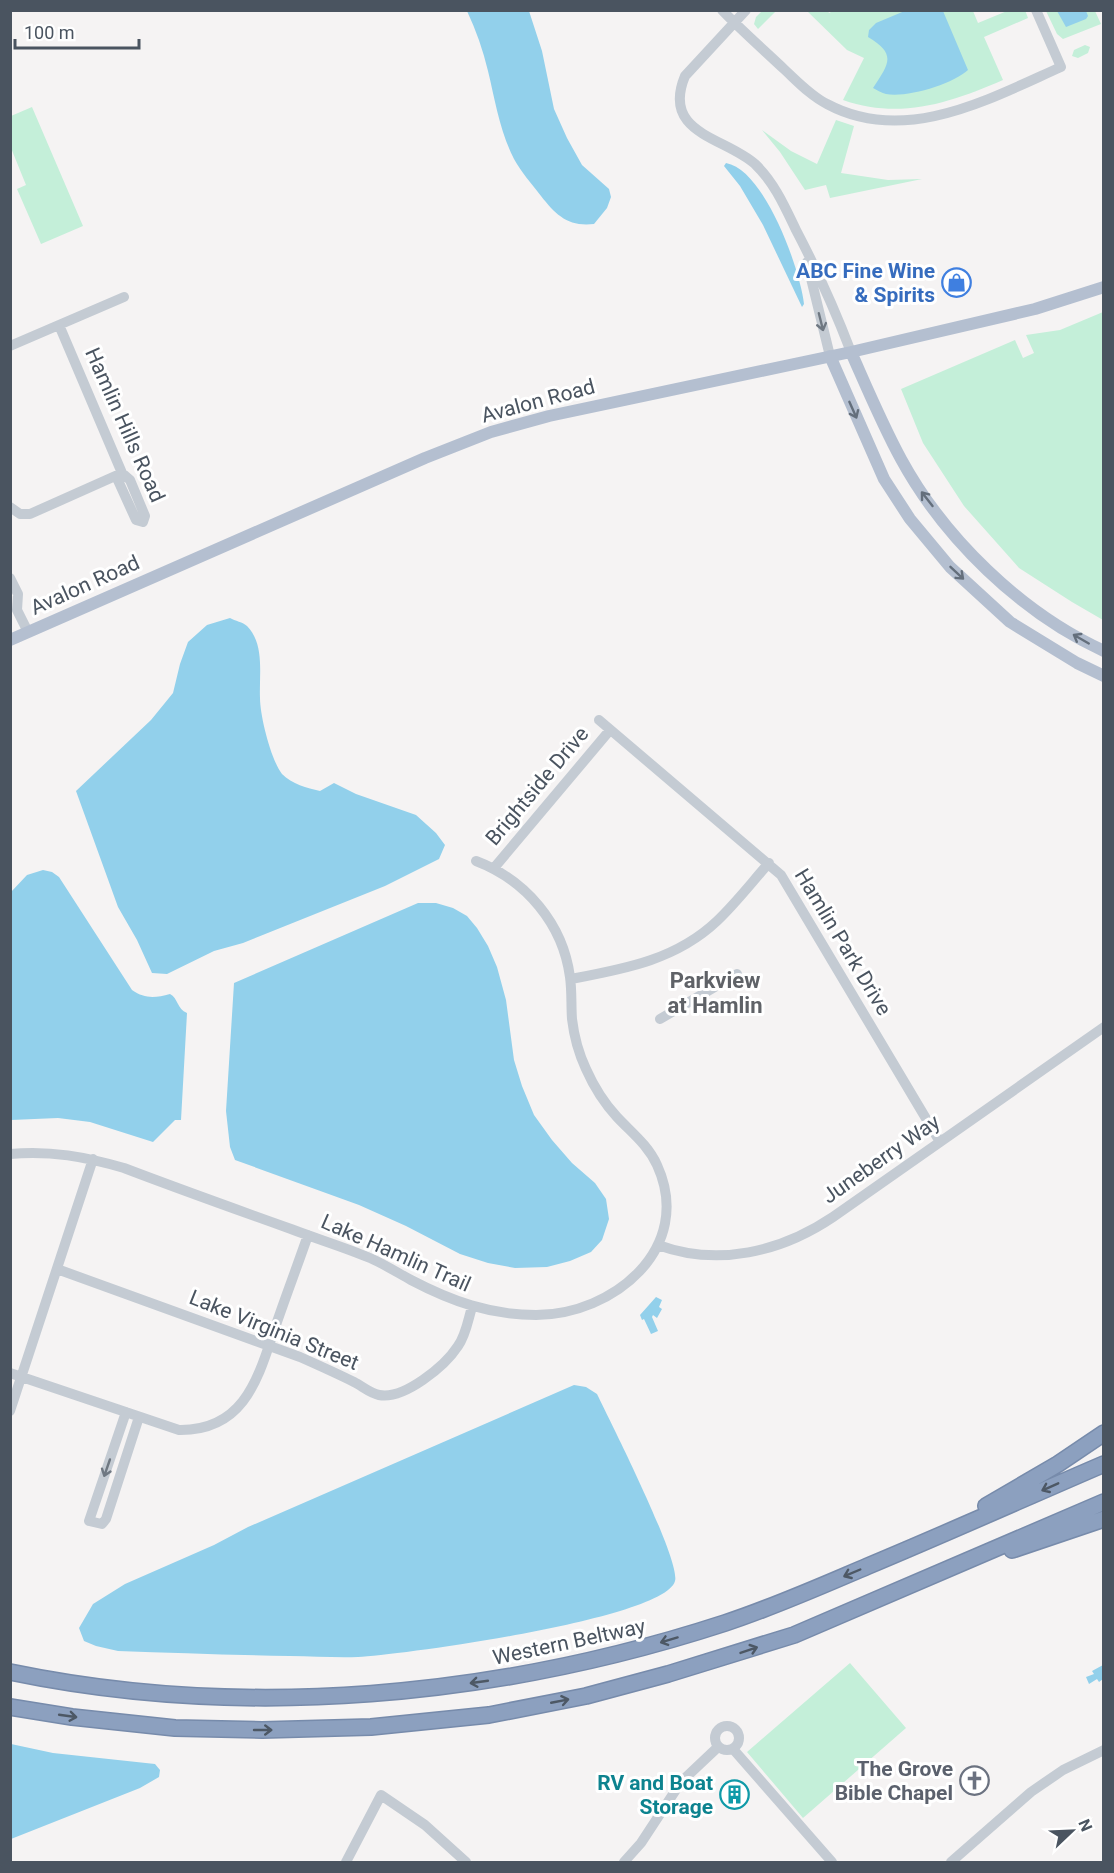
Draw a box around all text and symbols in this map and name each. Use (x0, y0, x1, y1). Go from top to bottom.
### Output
scale bar (15, 12, 140, 50)
text: 100 m (24, 22, 75, 43)
place label: ABC Fine Wine & Spirits (796, 259, 935, 307)
shop icon: ABC Fine Wine & Spirits (940, 267, 972, 299)
one-way arrow (816, 312, 828, 331)
street label: Hamlin Hills Road (80, 344, 170, 506)
street label: Avalon Road (479, 374, 597, 428)
one-way arrow (848, 400, 860, 418)
one-way arrow (920, 491, 933, 507)
street label: Avalon Road (27, 550, 143, 620)
one-way arrow (949, 566, 964, 580)
one-way arrow (1073, 632, 1090, 644)
street label: Brightside Drive (481, 722, 593, 850)
street label: Hamlin Park Drive (790, 864, 896, 1020)
district label: Parkview at Hamlin (667, 968, 763, 1018)
street label: Juneberry Way (818, 1110, 944, 1208)
street label: Lake Hamlin Trail (318, 1209, 474, 1297)
street label: Lake Virginia Street (186, 1285, 362, 1375)
one-way arrow (100, 1458, 111, 1477)
one-way arrow (1041, 1482, 1060, 1493)
one-way arrow (843, 1568, 861, 1579)
street label: Western Beltway (490, 1614, 648, 1670)
one-way arrow (660, 1635, 679, 1646)
one-way arrow (739, 1644, 758, 1655)
one-way arrow (469, 1677, 489, 1688)
one-way arrow (550, 1695, 570, 1706)
one-way arrow (58, 1711, 78, 1722)
one-way arrow (252, 1724, 272, 1736)
place label: The Grove Bible Chapel (835, 1757, 953, 1805)
church icon: The Grove Bible Chapel (958, 1765, 990, 1797)
place label: RV and Boat Storage (597, 1771, 713, 1819)
building icon: RV and Boat Storage (718, 1779, 750, 1811)
north arrow (1042, 1801, 1102, 1861)
text: N (1074, 1816, 1096, 1834)

